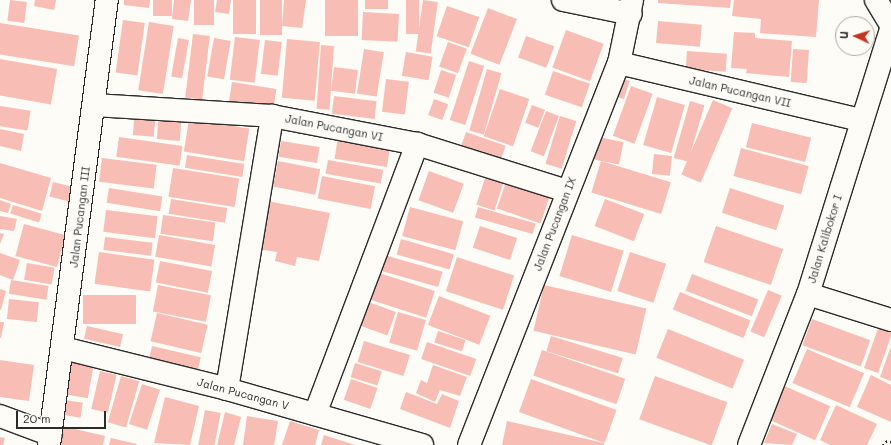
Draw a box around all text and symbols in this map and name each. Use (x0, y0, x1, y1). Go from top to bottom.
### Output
north arrow (835, 16, 875, 56)
text: U (836, 31, 851, 40)
street label: Jalan Pucangan VII (688, 74, 792, 110)
street label: Jalan Pucangan VI (284, 112, 384, 144)
street label: Jalan Pucangan III (67, 166, 93, 268)
street label: Jalan Pucangan IX (531, 175, 579, 273)
street label: Jalan Kalibokor I (805, 193, 845, 285)
street label: Jalan Pucangan V (196, 375, 290, 413)
scale bar (18, 403, 108, 429)
text: 20 m (23, 410, 51, 426)

